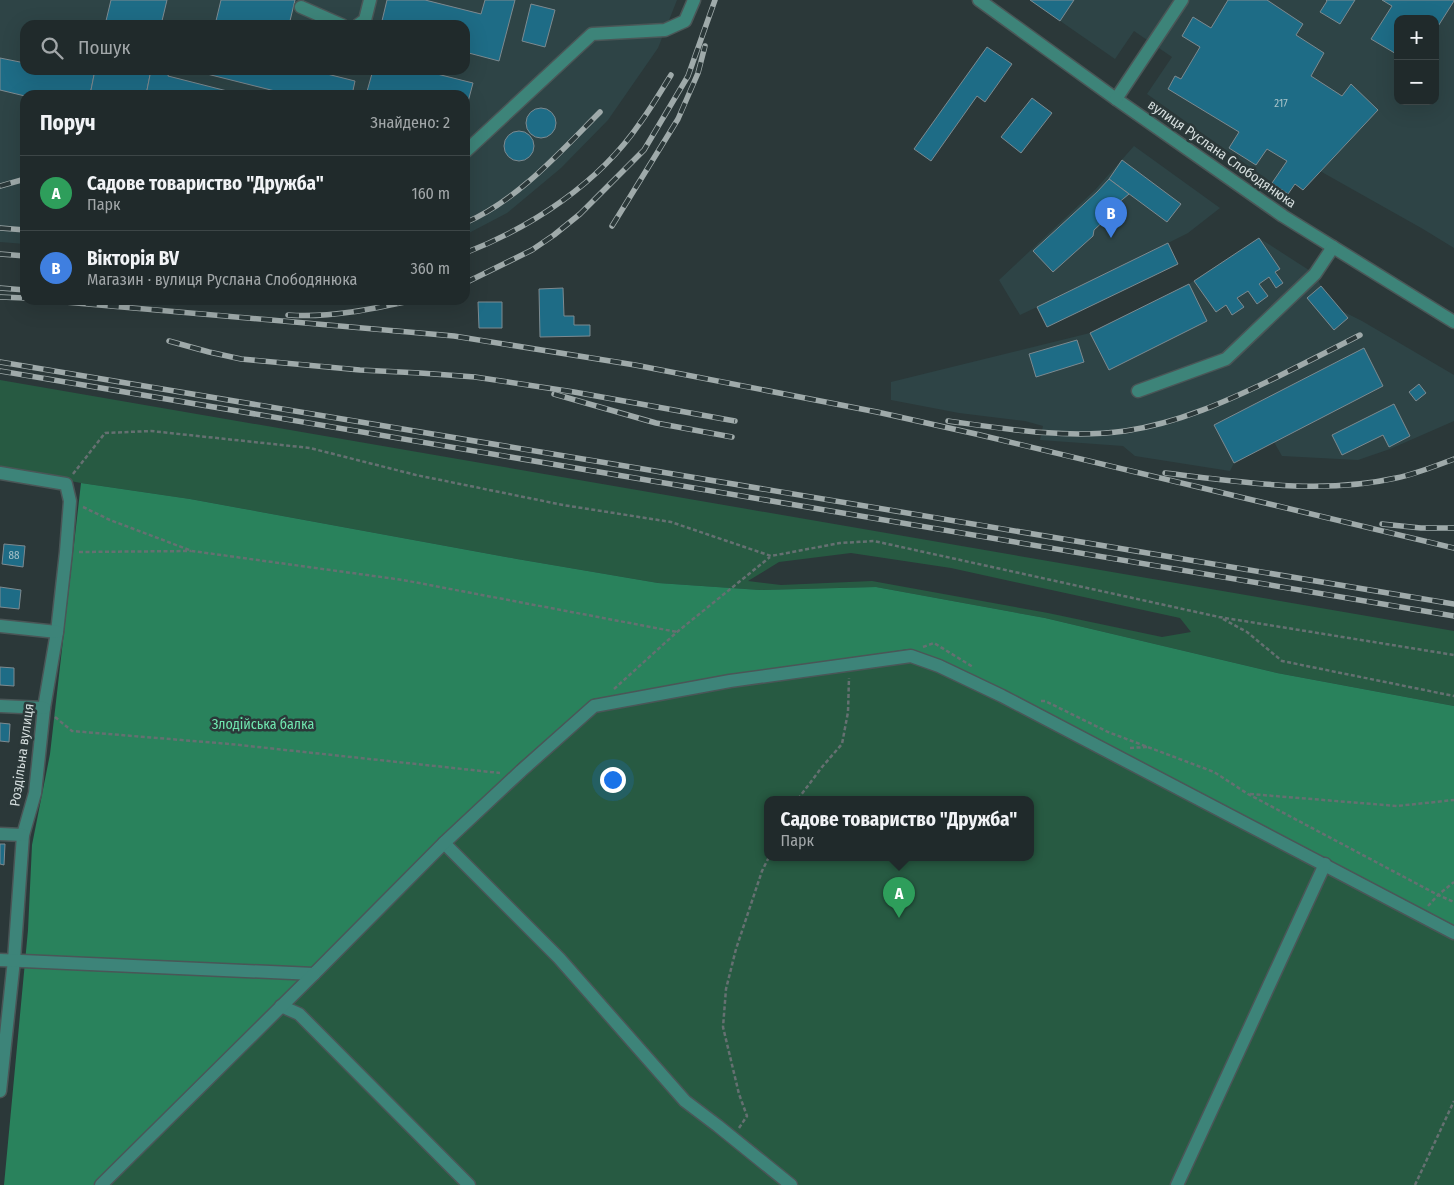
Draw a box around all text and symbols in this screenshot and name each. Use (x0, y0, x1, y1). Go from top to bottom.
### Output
map controls (1394, 15, 1439, 105)
button: + (1394, 15, 1439, 60)
search box (20, 20, 470, 75)
icon: search (38, 34, 66, 62)
text: Пошук (78, 36, 130, 59)
button: − (1394, 60, 1439, 105)
street label: вулиця Руслана Слободянюка (1145, 96, 1300, 212)
house number: 217 (1274, 97, 1288, 110)
text: Поруч (40, 110, 96, 136)
text: Знайдено: 2 (370, 113, 450, 132)
text: Садове товариство "Дружба" (87, 172, 324, 195)
text: A (52, 184, 60, 203)
text: 160 m (411, 184, 450, 203)
text: Парк (87, 195, 121, 214)
pin: B (1095, 197, 1127, 238)
text: Вікторія BV (87, 247, 179, 270)
text: B (52, 259, 60, 278)
text: 360 m (410, 259, 450, 278)
text: Магазин · вулиця Руслана Слободянюка (87, 270, 357, 289)
house number: 88 (9, 549, 20, 562)
street label: Роздільна вулиця (6, 702, 38, 808)
park label: Злодійська балка (212, 716, 314, 733)
your location (600, 767, 626, 793)
popup (764, 796, 1034, 861)
text: Садове товариство "Дружба" (781, 808, 1017, 831)
text: Парк (781, 831, 814, 850)
pin: A (883, 877, 915, 918)

